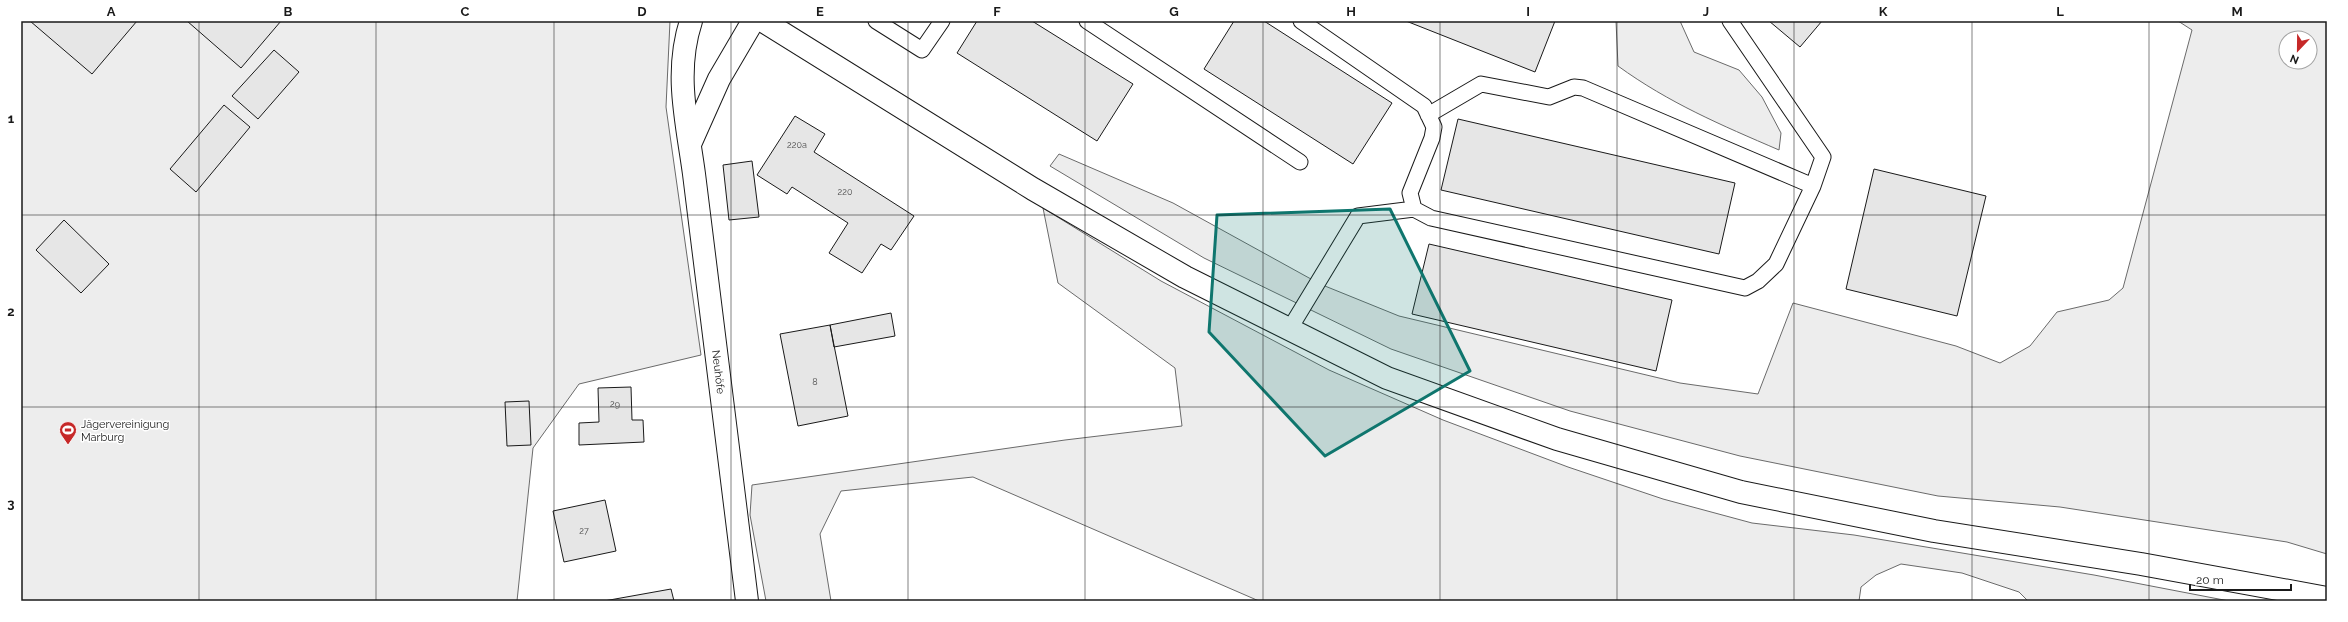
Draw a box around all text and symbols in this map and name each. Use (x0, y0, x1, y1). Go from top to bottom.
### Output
text: A (107, 4, 116, 19)
text: B (284, 4, 293, 19)
text: C (461, 4, 470, 19)
text: D (637, 4, 647, 19)
text: E (816, 4, 824, 19)
text: F (993, 4, 1001, 19)
text: G (1169, 4, 1179, 19)
text: H (1346, 4, 1356, 19)
text: I (1526, 4, 1530, 19)
text: J (1703, 4, 1709, 19)
text: K (1879, 4, 1888, 19)
text: L (2056, 4, 2064, 19)
text: M (2231, 4, 2243, 19)
north arrow (2278, 30, 2318, 70)
text: N (2288, 51, 2301, 66)
text: 1 (8, 111, 15, 126)
house number: 220a (787, 140, 807, 150)
house number: 220 (838, 187, 853, 197)
text: 2 (7, 304, 15, 319)
street label: Neuhöfe (709, 349, 727, 395)
house number: 8 (812, 377, 818, 387)
house number: 29 (610, 399, 620, 409)
place label: Jägervereinigung Marburg (81, 418, 169, 444)
sports icon: Jägervereinigung Marburg (58, 420, 78, 445)
text: 3 (7, 496, 15, 511)
house number: 27 (579, 526, 589, 536)
scale bar (2190, 566, 2291, 592)
text: 20 m (2196, 573, 2224, 587)

